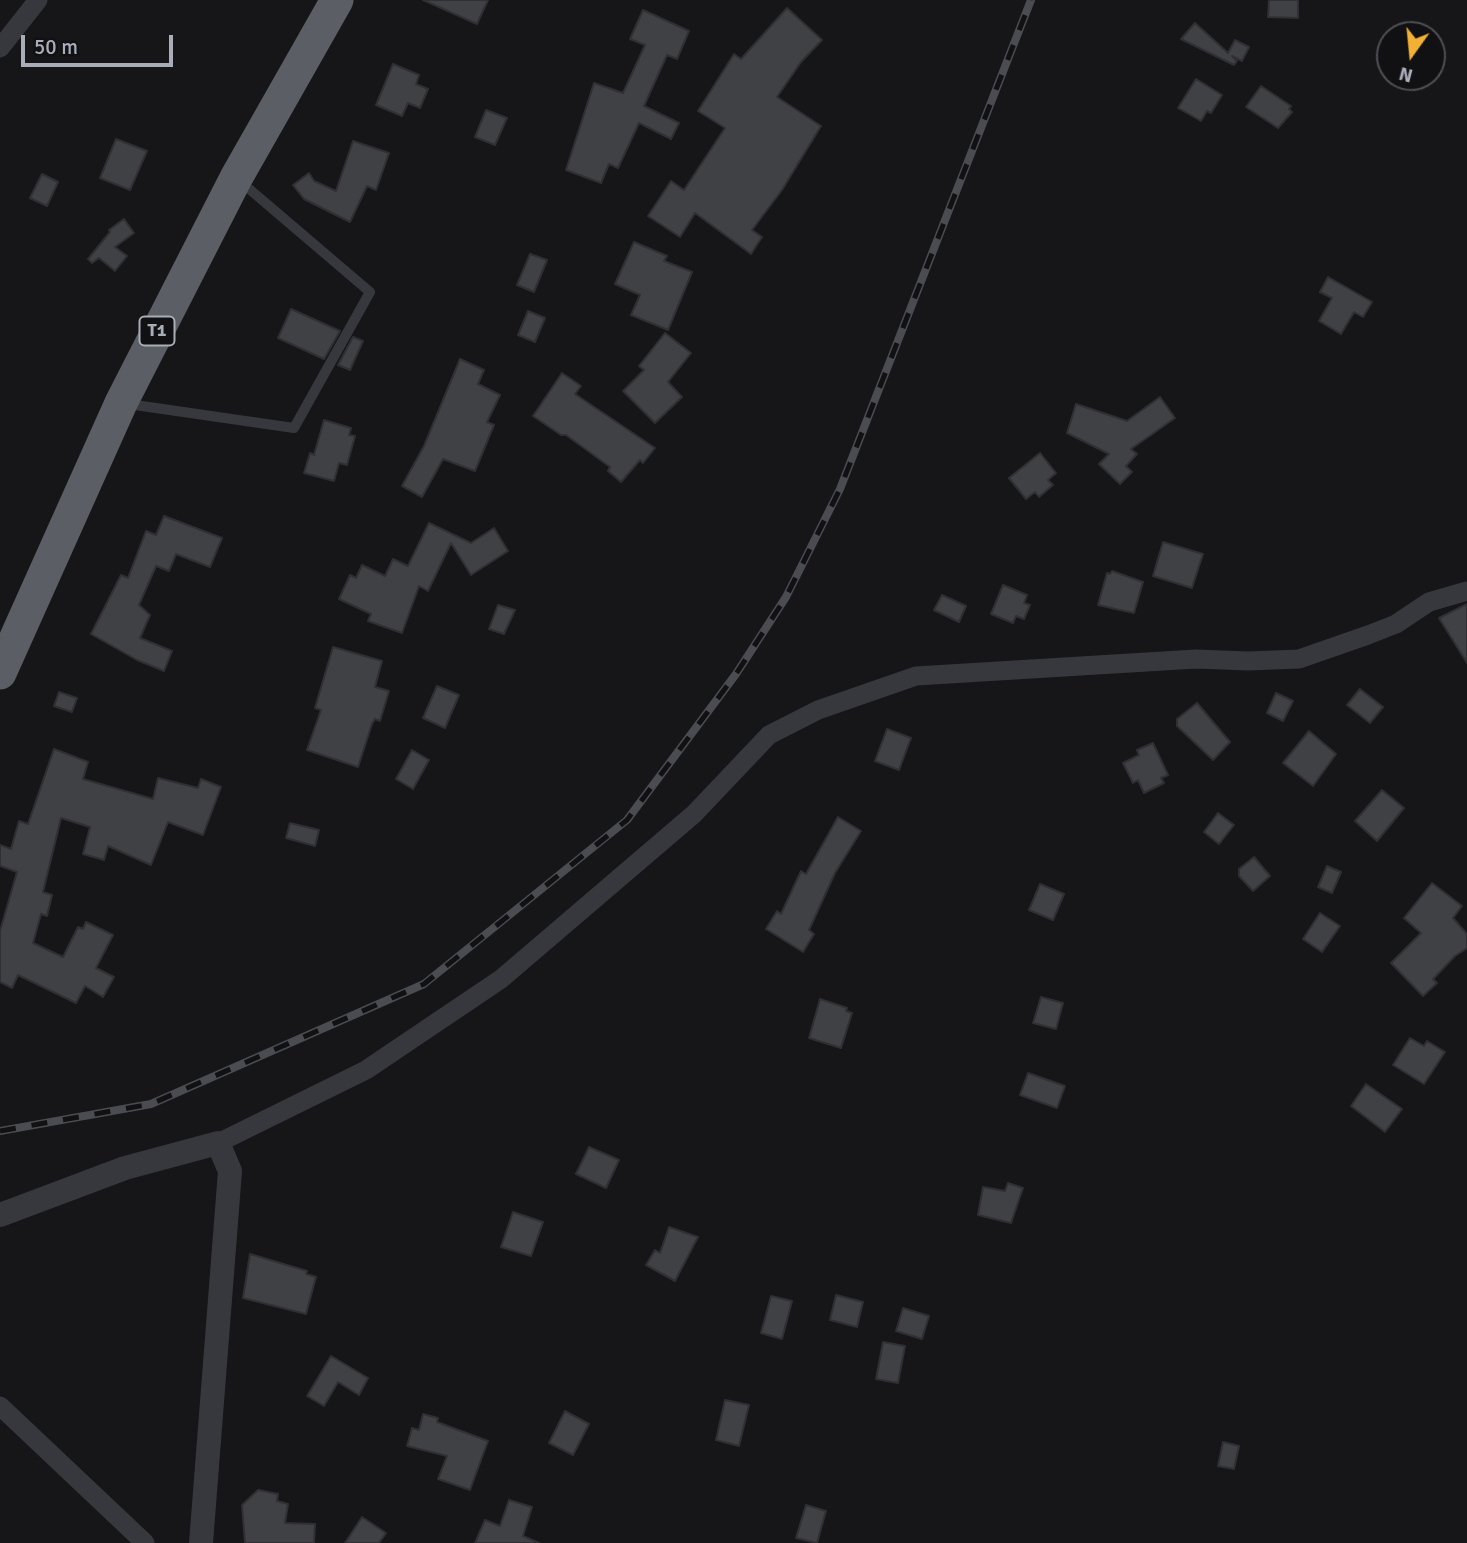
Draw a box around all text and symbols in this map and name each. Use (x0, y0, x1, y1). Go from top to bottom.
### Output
scale bar (24, 21, 177, 65)
north arrow (1376, 21, 1446, 91)
text: 50 m (34, 34, 78, 60)
text: N (1397, 61, 1416, 88)
road number: T1 (140, 316, 174, 346)

